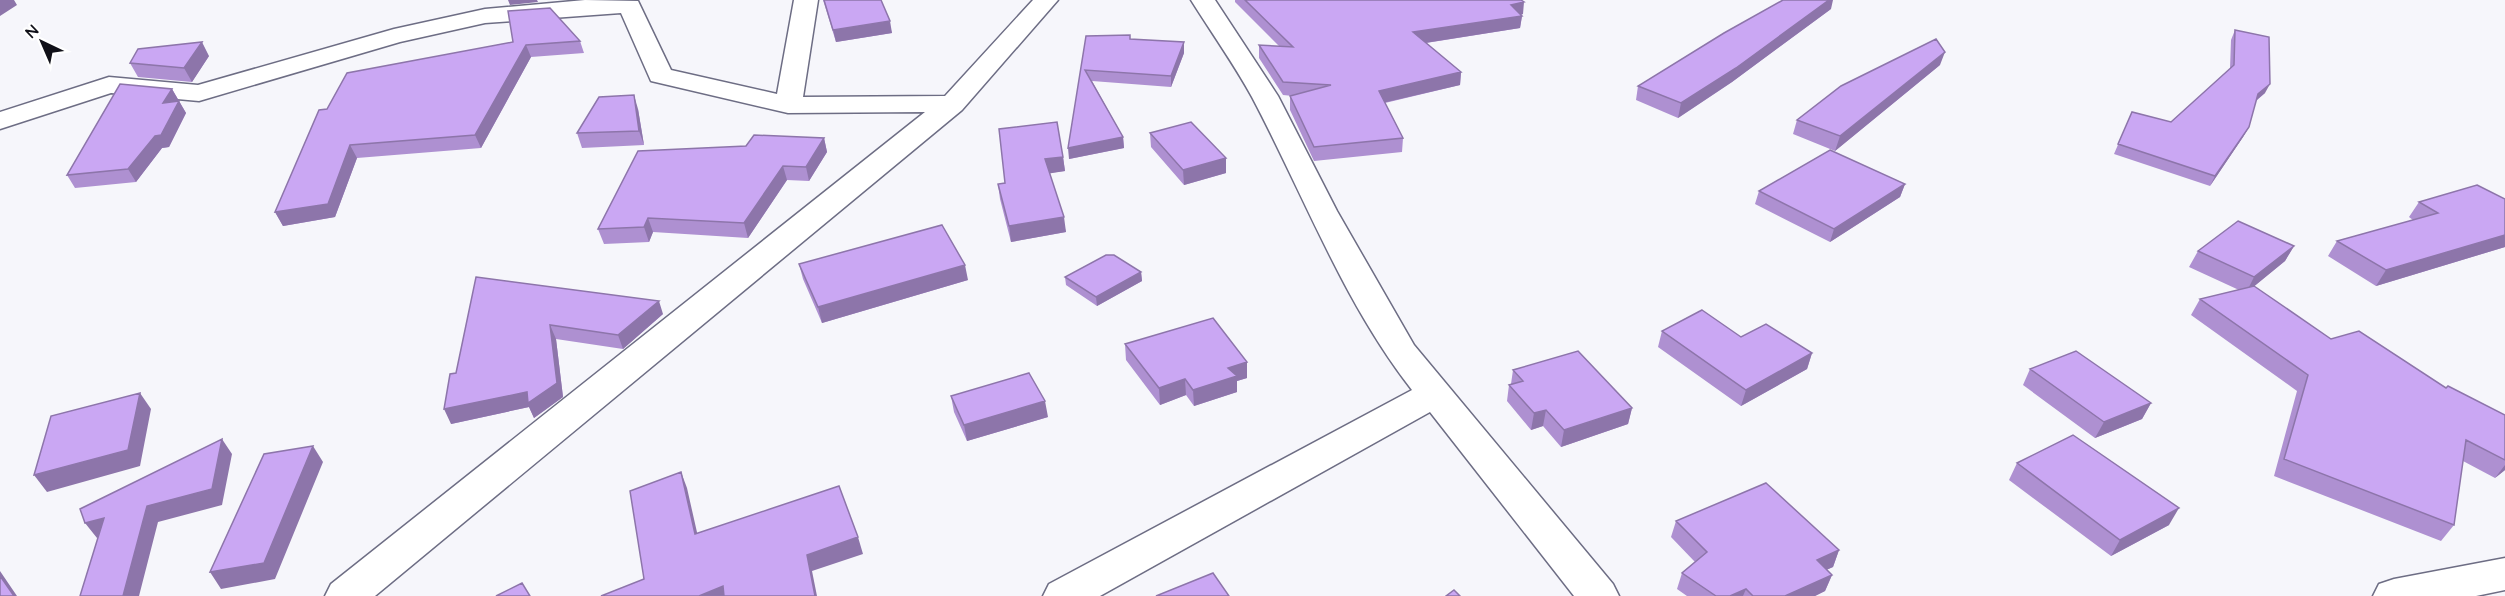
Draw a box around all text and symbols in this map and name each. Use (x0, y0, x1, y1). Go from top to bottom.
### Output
north arrow (12, 12, 72, 72)
text: N (20, 20, 43, 42)

